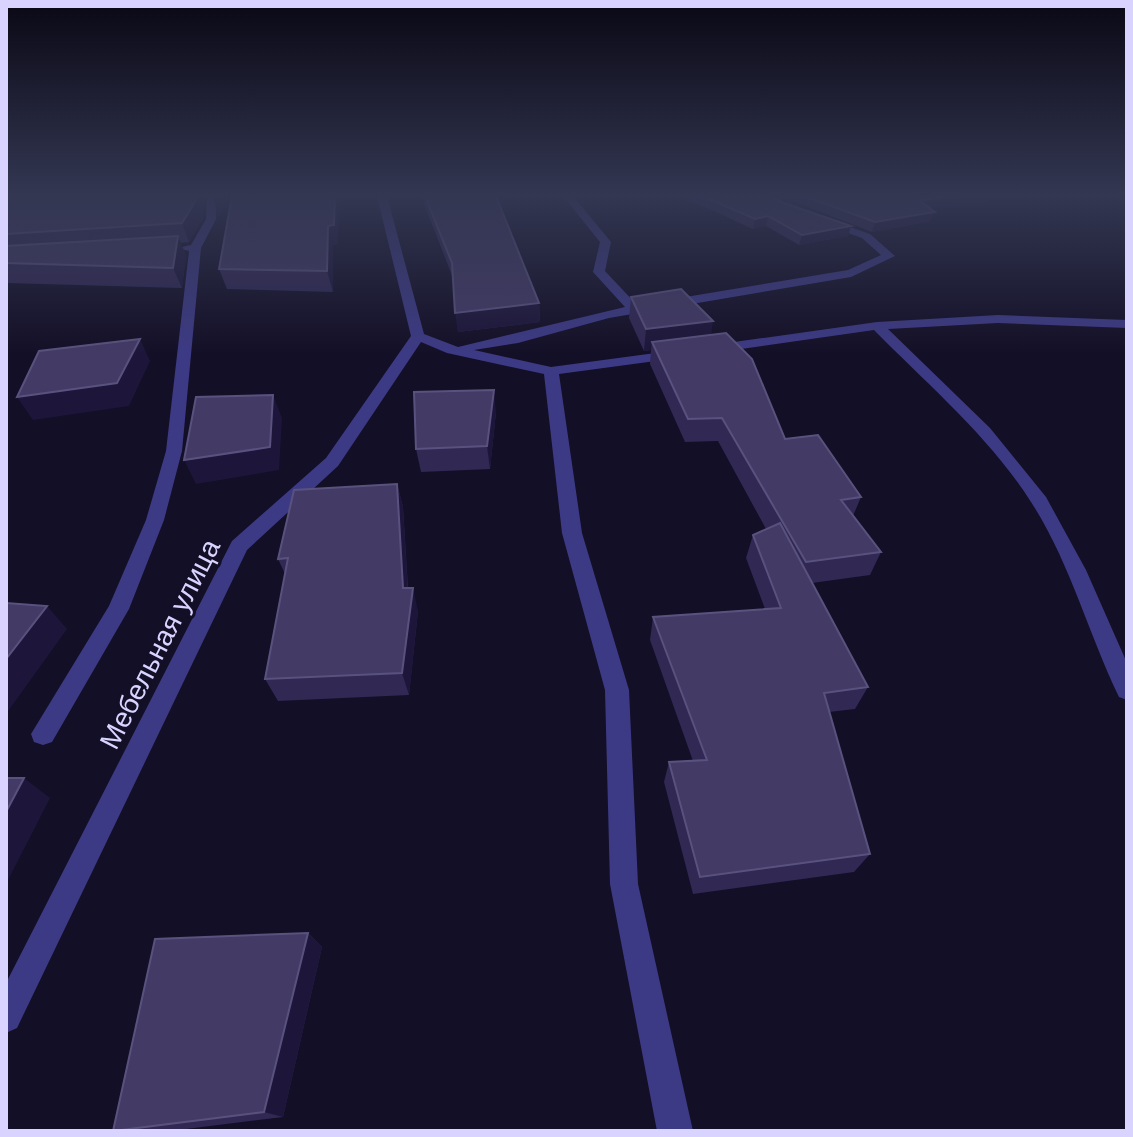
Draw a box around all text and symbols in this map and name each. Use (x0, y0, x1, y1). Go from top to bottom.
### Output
street label: Мебельная улица (91, 532, 229, 755)

